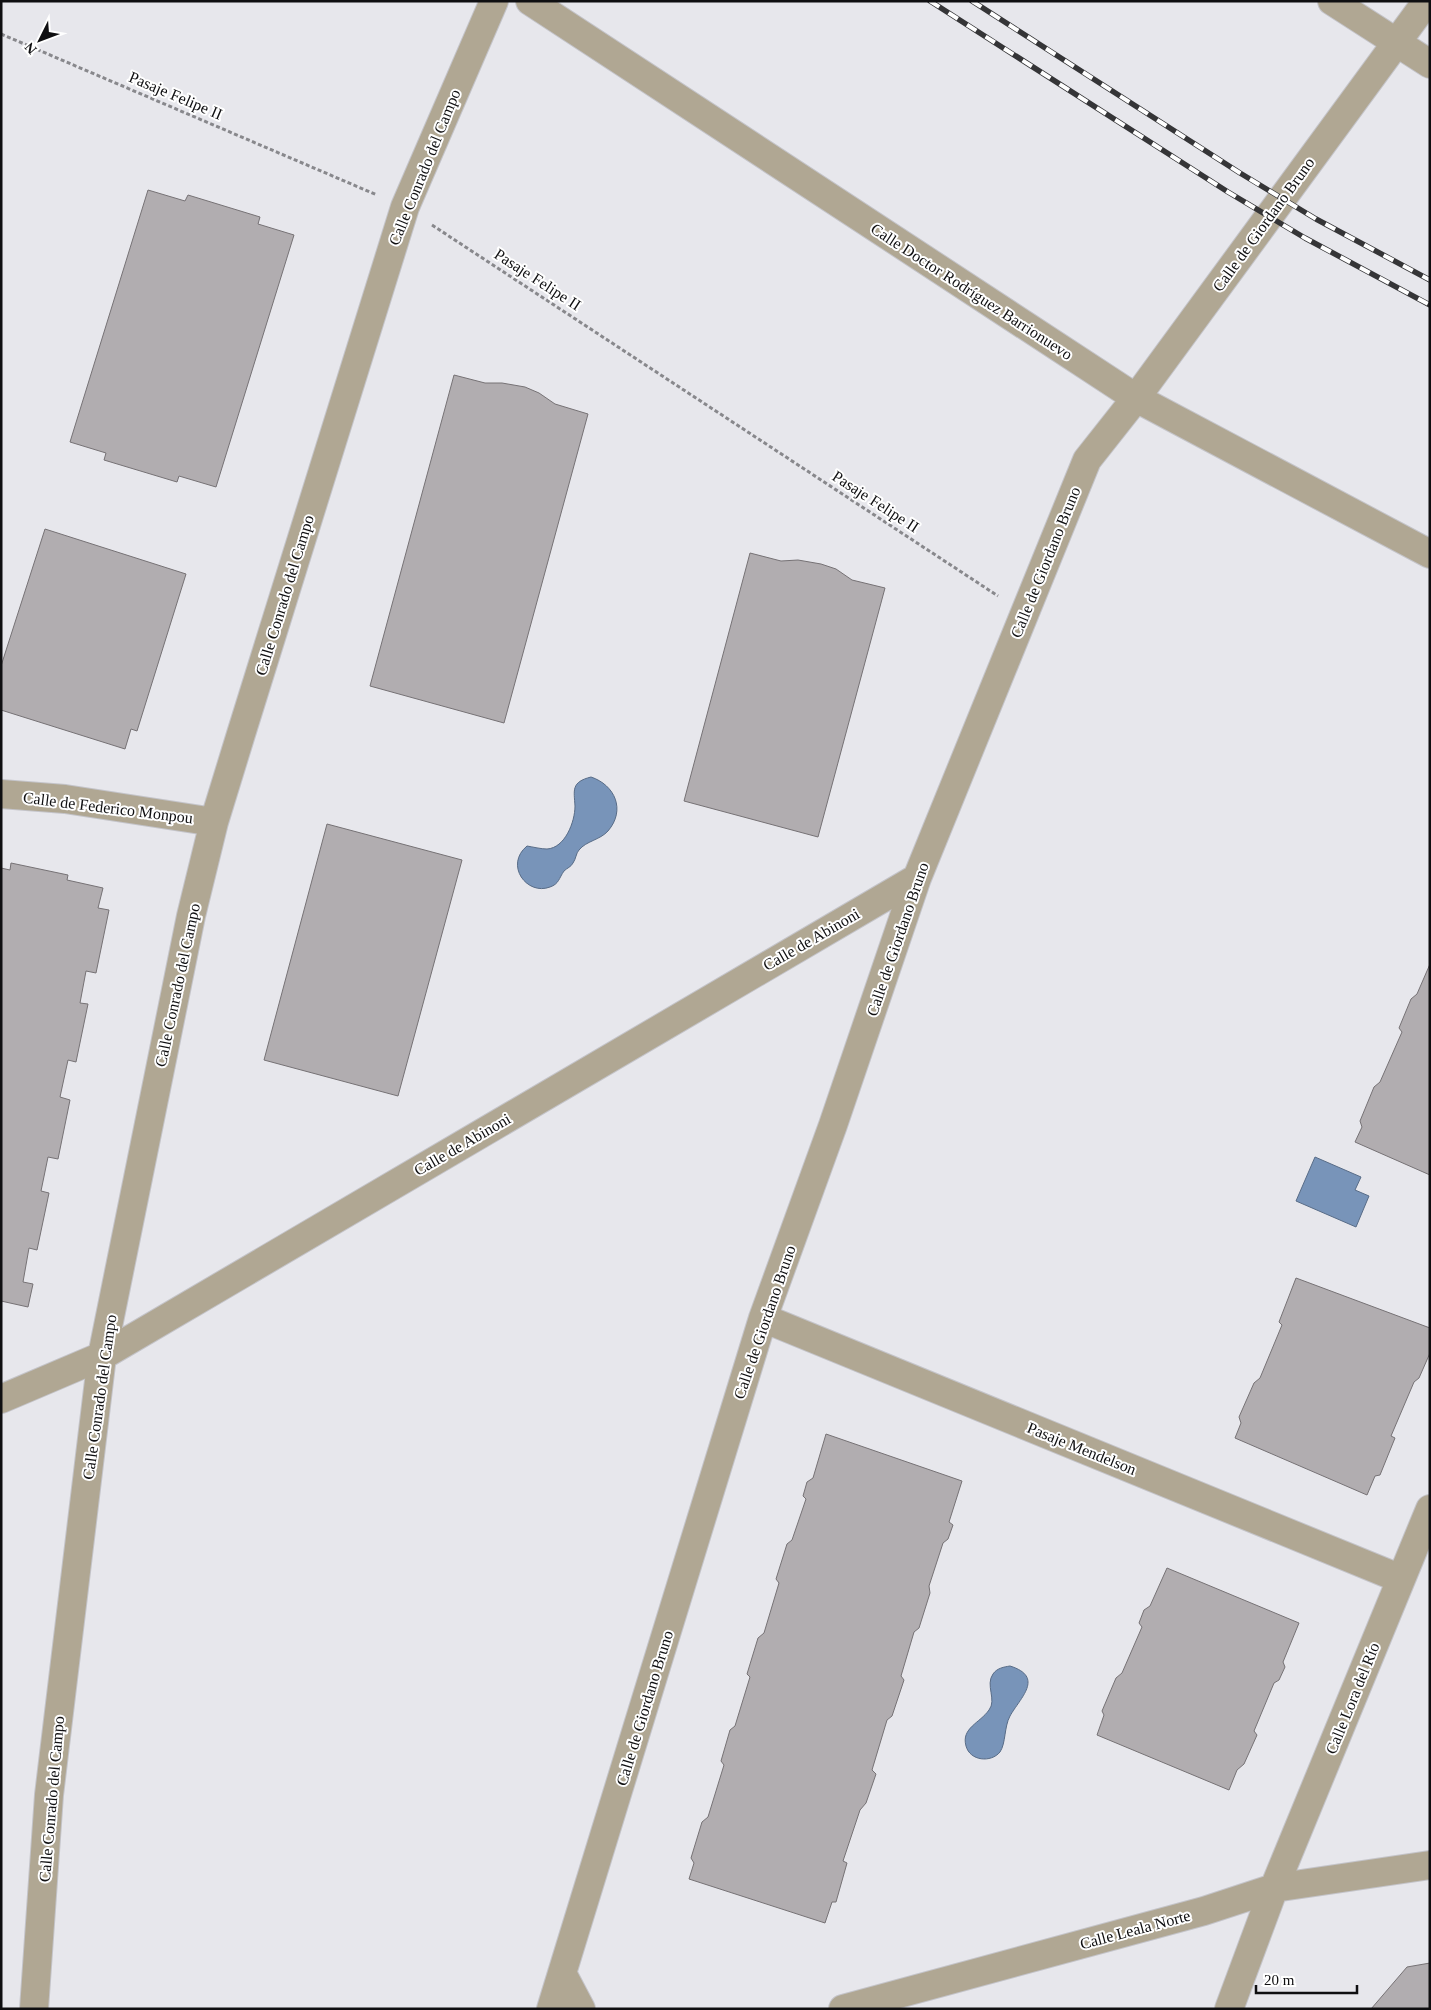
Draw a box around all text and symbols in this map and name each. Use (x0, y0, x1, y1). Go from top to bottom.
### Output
north arrow (15, 15, 65, 65)
text: N (22, 40, 40, 57)
street label: Pasaje Felipe II (126, 68, 225, 124)
street label: Calle Conrado del Campo (385, 87, 464, 248)
street label: Calle de Giordano Bruno (1209, 154, 1318, 295)
street label: Calle Doctor Rodríguez Barrionuevo (867, 220, 1076, 364)
street label: Pasaje Felipe II (491, 245, 584, 314)
street label: Pasaje Felipe II (829, 467, 922, 536)
street label: Calle de Giordano Bruno (1007, 484, 1084, 640)
street label: Calle Conrado del Campo (252, 513, 318, 678)
street label: Calle de Federico Monpou (22, 789, 194, 827)
street label: Calle de Giordano Bruno (863, 860, 932, 1018)
street label: Calle Conrado del Campo (152, 902, 204, 1069)
street label: Calle de Abinoni (760, 905, 863, 974)
street label: Calle de Abinoni (411, 1110, 514, 1179)
street label: Calle de Giordano Bruno (730, 1243, 799, 1401)
street label: Calle Conrado del Campo (79, 1313, 120, 1481)
street label: Pasaje Mendelson (1024, 1419, 1139, 1479)
street label: Calle de Giordano Bruno (613, 1629, 676, 1788)
street label: Calle Lora del Río (1322, 1640, 1383, 1756)
street label: Calle Conrado del Campo (36, 1715, 68, 1883)
street label: Calle Leala Norte (1078, 1907, 1192, 1952)
scale bar (1256, 1962, 1357, 1994)
text: 20 m (1264, 1972, 1295, 1988)

